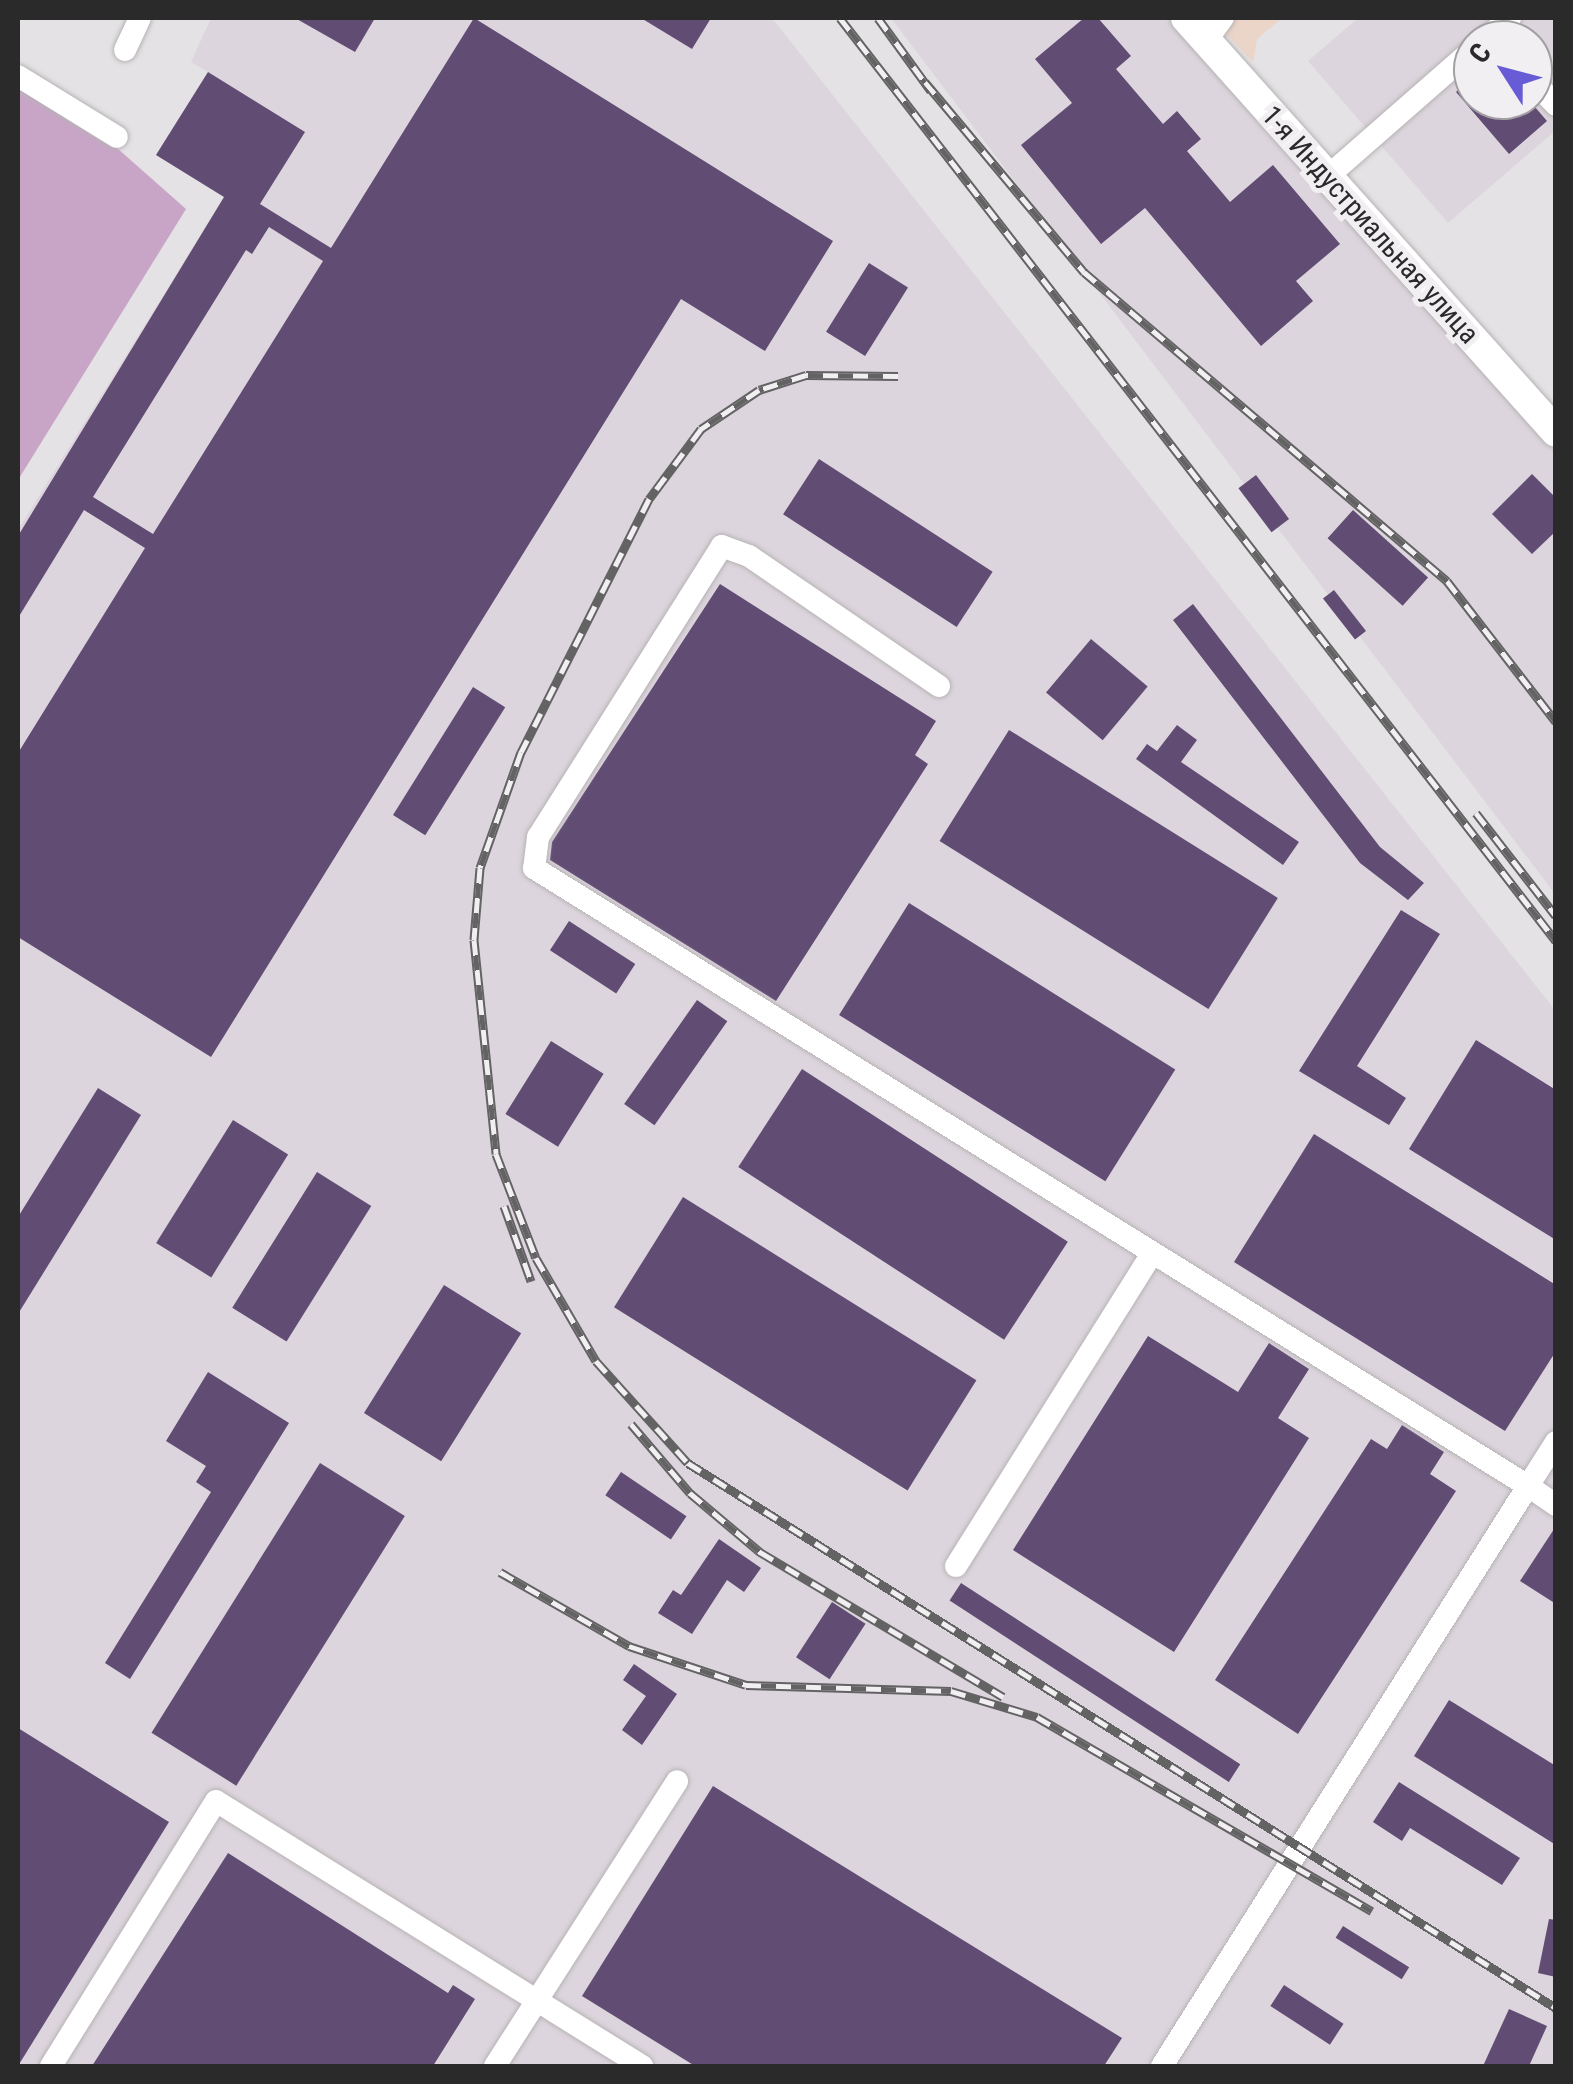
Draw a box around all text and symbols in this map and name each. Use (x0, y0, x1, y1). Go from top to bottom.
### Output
north arrow (1453, 20, 1553, 120)
text: С (1462, 37, 1498, 69)
street label: 1-я Индустриальная улица (1254, 99, 1486, 351)

